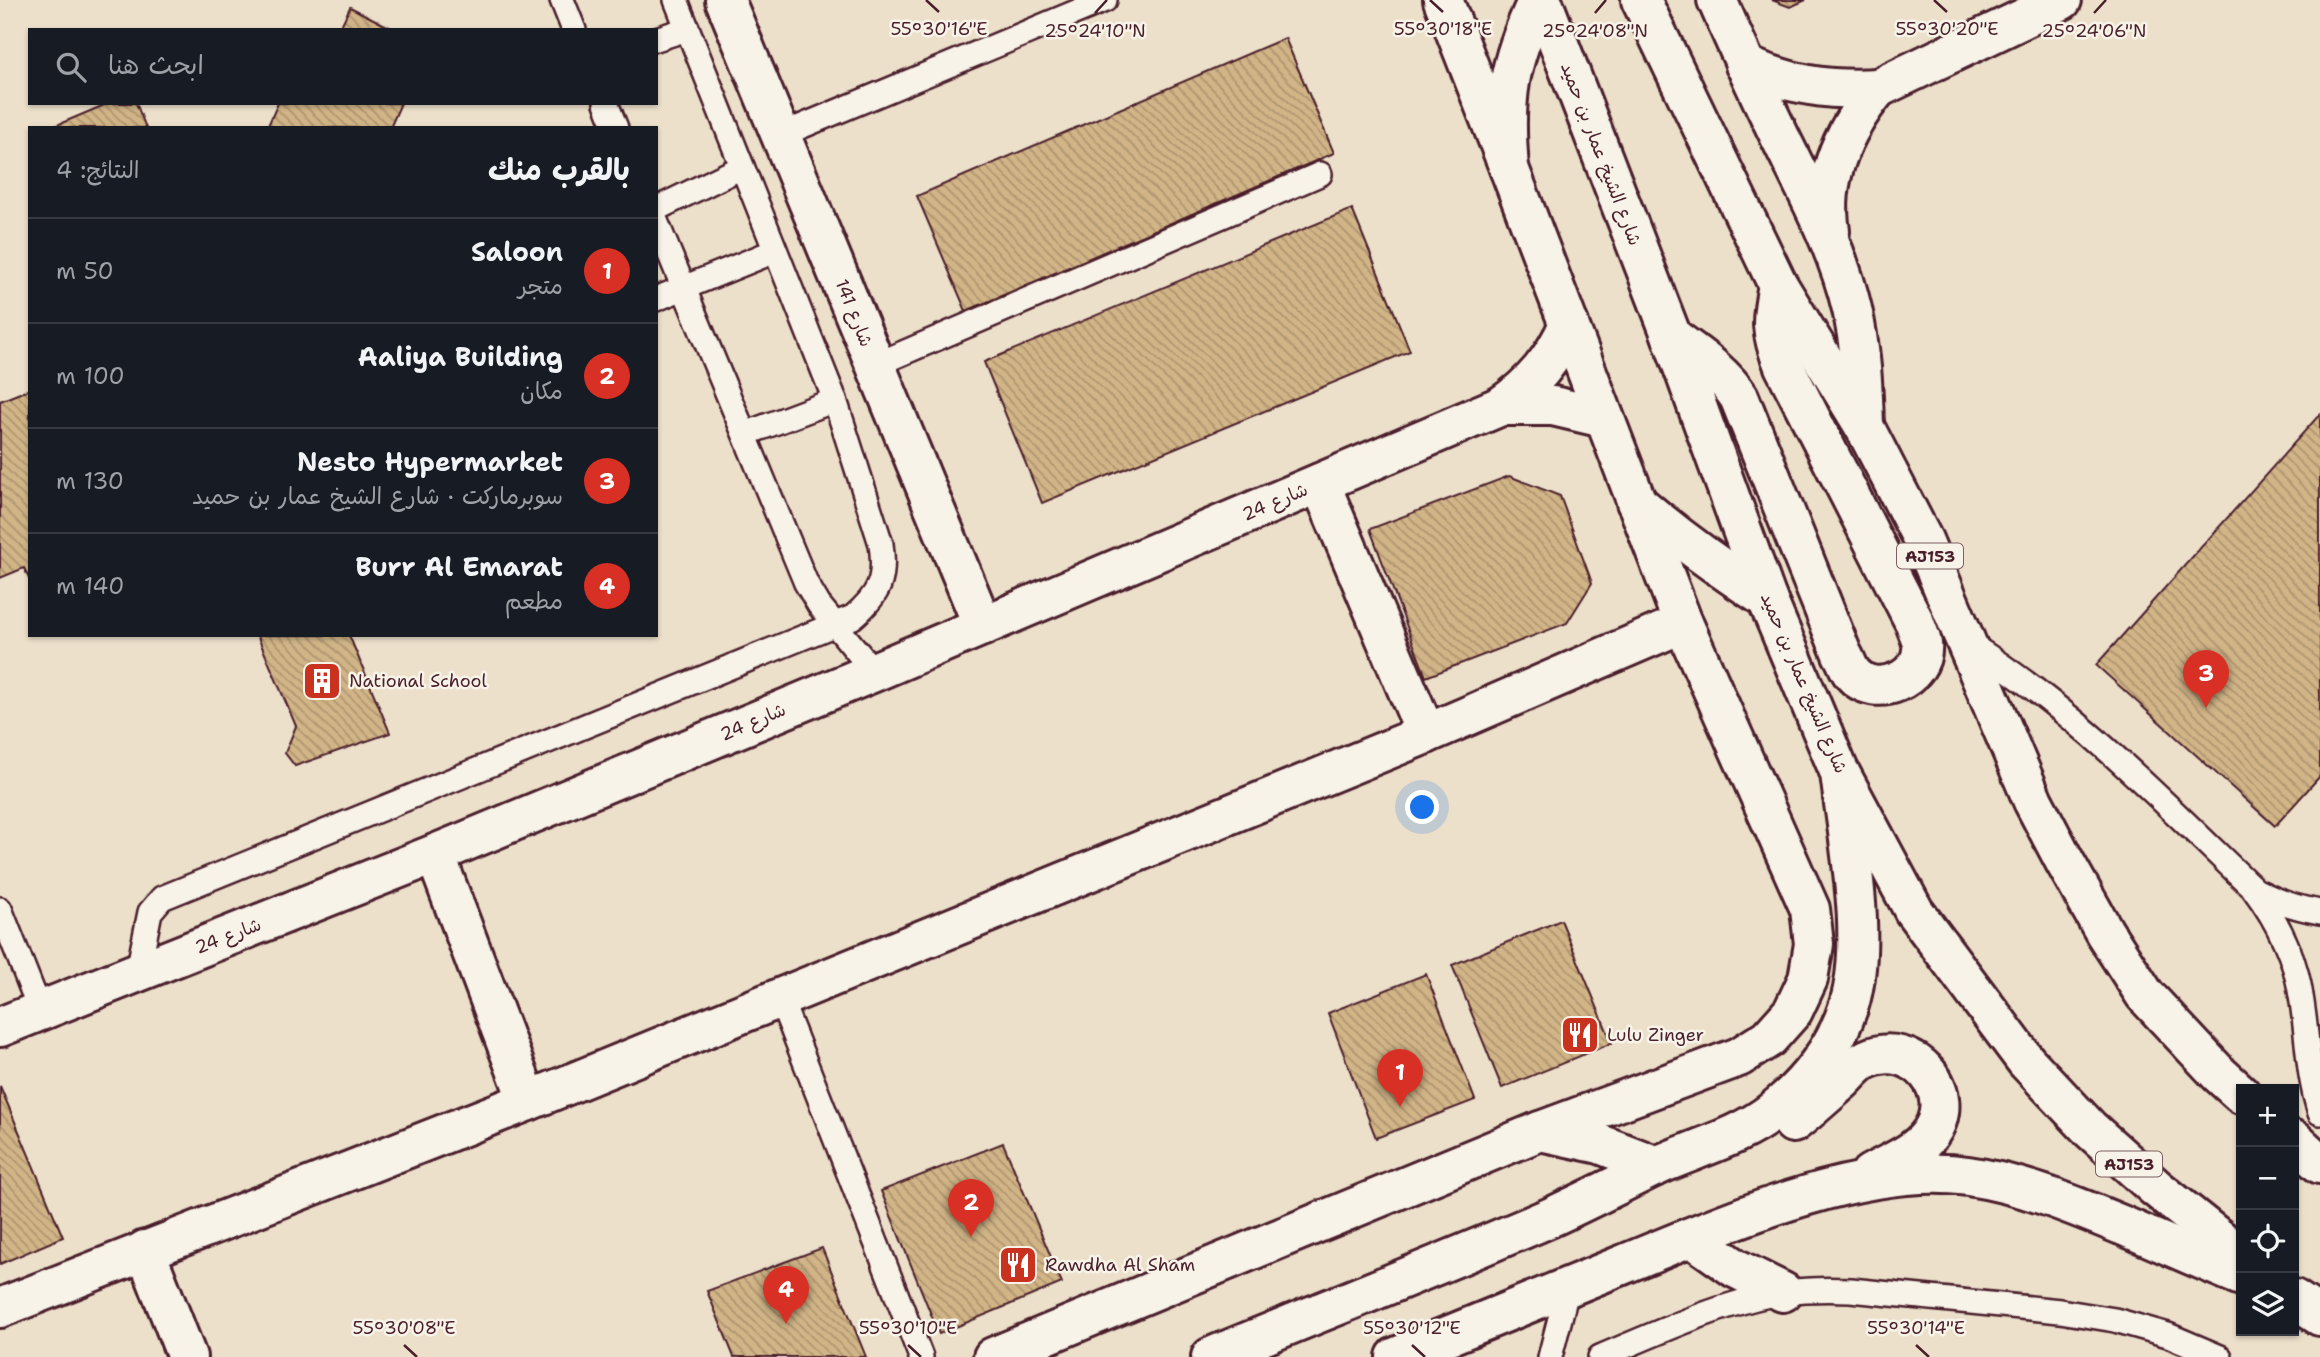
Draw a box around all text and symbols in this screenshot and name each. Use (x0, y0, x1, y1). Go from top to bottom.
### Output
text: 55°30'16"E (890, 17, 988, 41)
text: 55°30'18"E (1394, 17, 1492, 41)
text: 55°30'20"E (1895, 17, 1999, 41)
text: 25°24'10"N (1044, 19, 1146, 43)
text: 25°24'08"N (1542, 19, 1648, 43)
text: 25°24'06"N (2041, 19, 2147, 43)
search box (28, 28, 658, 105)
text: ابحث هنا (108, 47, 204, 82)
icon: search (52, 48, 90, 86)
street label: شارع الشيخ عمار بن حميد (1555, 59, 1647, 249)
text: بالقرب منك (488, 149, 630, 190)
text: النتائج: 4 (56, 155, 139, 185)
text: Saloon (471, 234, 563, 269)
text: 50 m (56, 256, 114, 286)
text: 1 (602, 256, 612, 286)
text: متجر (518, 271, 563, 301)
street label: شارع 141 (830, 276, 878, 350)
text: Aaliya Building (358, 339, 563, 374)
text: 100 m (56, 361, 125, 391)
text: 2 (599, 361, 615, 391)
text: مكان (520, 376, 563, 406)
text: Nesto Hypermarket (297, 444, 563, 479)
text: 130 m (56, 466, 124, 496)
text: 3 (599, 466, 615, 496)
street label: شارع 24 (1238, 477, 1312, 527)
text: سوبرماركت · شارع الشيخ عمار بن حميد (192, 481, 563, 511)
road number: AJ153 (1897, 544, 1963, 568)
text: Burr Al Emarat (355, 549, 563, 584)
text: 140 m (56, 571, 124, 601)
text: 4 (599, 571, 615, 601)
text: مطعم (505, 586, 563, 616)
street label: شارع الشيخ عمار بن حميد (1755, 589, 1853, 777)
pin: 3 (2183, 650, 2229, 708)
building icon: National School (301, 660, 343, 702)
place label: National School (349, 669, 488, 693)
street label: شارع 24 (716, 697, 790, 747)
your location (1405, 790, 1439, 824)
street label: شارع 24 (191, 912, 265, 960)
restaurant icon: Lulu Zinger (1559, 1014, 1601, 1056)
place label: Lulu Zinger (1607, 1023, 1704, 1047)
pin: 1 (1377, 1049, 1423, 1107)
map controls (2236, 1084, 2299, 1336)
button: + (2236, 1084, 2299, 1147)
button: − (2236, 1147, 2299, 1210)
road number: AJ153 (2096, 1152, 2162, 1176)
pin: 2 (948, 1179, 994, 1237)
button: locate (2236, 1210, 2299, 1273)
restaurant icon: Rawdha Al Sham (997, 1244, 1039, 1286)
place label: Rawdha Al Sham (1045, 1253, 1195, 1277)
pin: 4 (763, 1266, 809, 1324)
button: layers (2236, 1273, 2299, 1336)
text: 55°30'08"E (352, 1316, 456, 1340)
text: 55°30'10"E (859, 1316, 957, 1340)
text: 55°30'12"E (1363, 1316, 1461, 1340)
text: 55°30'14"E (1867, 1316, 1965, 1340)

